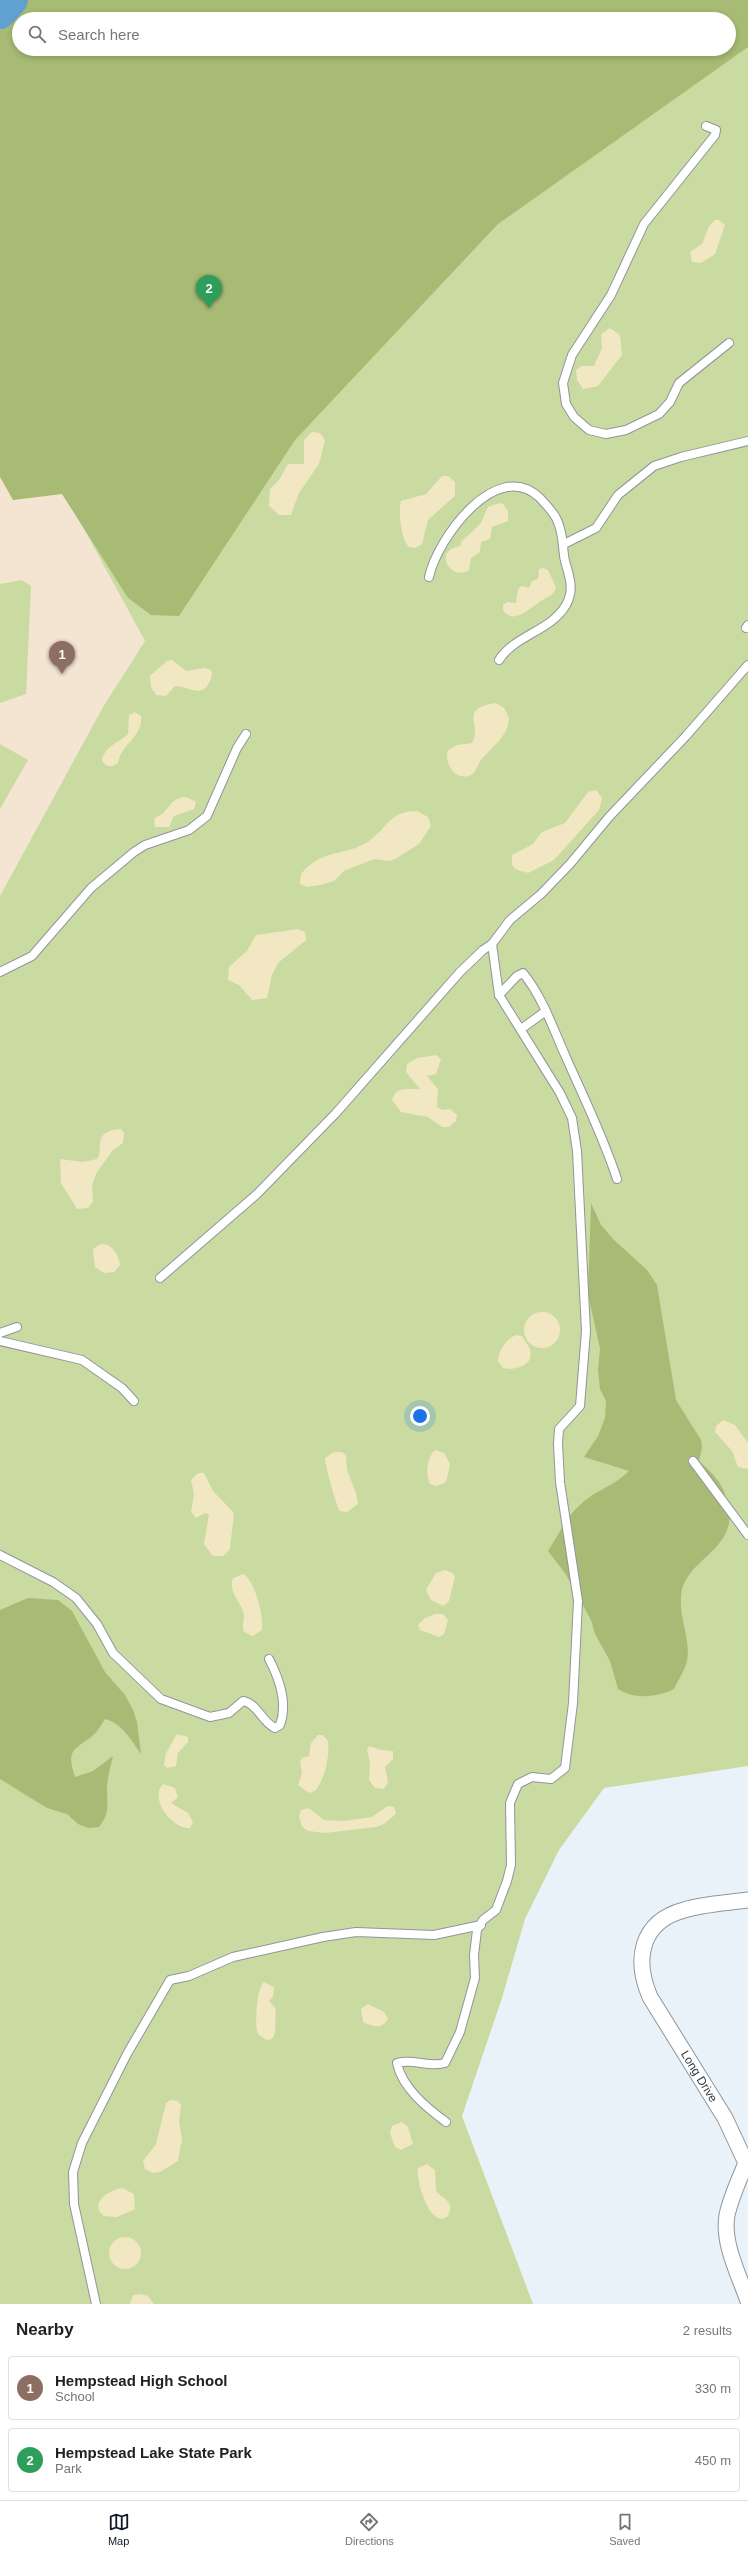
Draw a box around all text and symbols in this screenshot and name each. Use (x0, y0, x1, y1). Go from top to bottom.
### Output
search box (12, 12, 736, 56)
icon: search (26, 23, 48, 45)
text: Search here (58, 26, 140, 43)
pin: 2 (196, 275, 222, 308)
pin: 1 (49, 641, 75, 674)
your location (410, 1406, 430, 1426)
street label: Long Drive (678, 2048, 721, 2105)
text: Nearby (16, 2320, 74, 2339)
text: 2 results (683, 2323, 732, 2338)
text: Hempstead High School (55, 2372, 228, 2389)
text: 1 (26, 2381, 34, 2396)
text: 330 m (695, 2381, 731, 2396)
text: School (55, 2389, 95, 2404)
text: Hempstead Lake State Park (55, 2444, 252, 2461)
text: 2 (26, 2453, 34, 2468)
text: 450 m (695, 2453, 731, 2468)
text: Park (55, 2461, 82, 2476)
tab: Map (108, 2511, 130, 2547)
tab: Directions (345, 2511, 394, 2547)
tab: Saved (609, 2511, 640, 2547)

